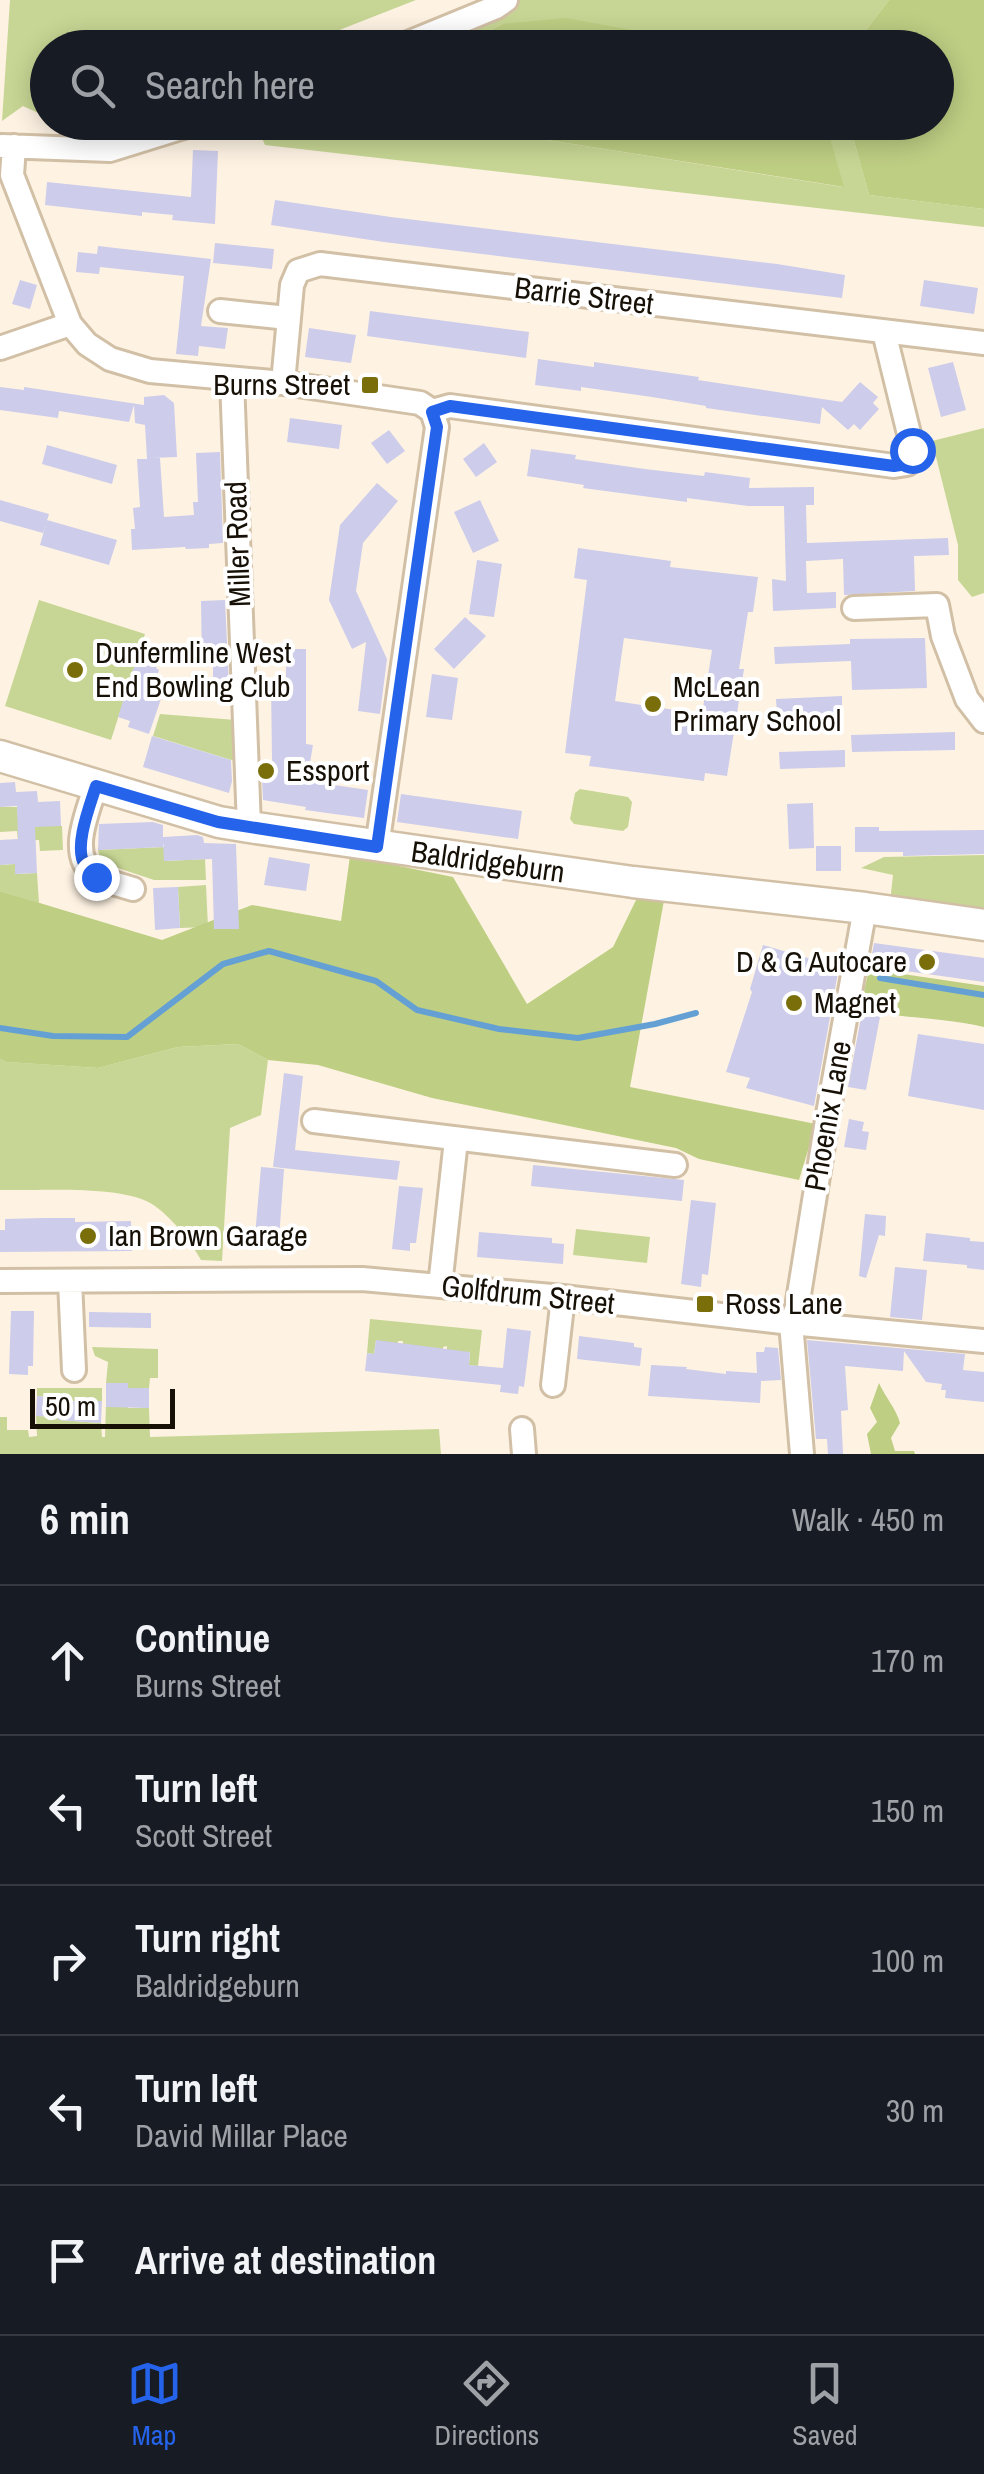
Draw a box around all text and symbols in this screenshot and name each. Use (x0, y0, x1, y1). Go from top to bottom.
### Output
search box (30, 30, 954, 140)
icon: search (65, 58, 120, 113)
text: Search here (145, 60, 315, 111)
street label: Barrie Street (512, 267, 656, 323)
place label: Burns Street (213, 364, 350, 404)
marker: Burns Street (359, 374, 381, 396)
route start (890, 428, 936, 474)
street label: Miller Road (215, 480, 259, 608)
place label: Dunfermline West End Bowling Club (95, 632, 292, 706)
marker: Dunfermline West End Bowling Club (64, 659, 86, 681)
place label: McLean Primary School (673, 666, 841, 740)
marker: McLean Primary School (642, 693, 664, 715)
place label: Essport (286, 750, 370, 790)
marker: Essport (255, 760, 277, 782)
street label: Baldridgeburn (409, 830, 567, 892)
route end (74, 855, 120, 901)
place label: D & G Autocare (736, 941, 907, 981)
marker: D & G Autocare (916, 951, 938, 973)
place label: Magnet (814, 982, 896, 1022)
marker: Magnet (783, 992, 805, 1014)
street label: Phoenix Lane (794, 1038, 860, 1194)
place label: Ian Brown Garage (108, 1215, 308, 1255)
marker: Ian Brown Garage (77, 1225, 99, 1247)
street label: Golfdrum Street (440, 1265, 617, 1323)
place label: Ross Lane (725, 1283, 843, 1323)
marker: Ross Lane (694, 1293, 716, 1315)
scale bar (30, 1384, 175, 1428)
text: 50 m (45, 1387, 96, 1425)
text: 6 min (40, 1491, 130, 1547)
text: Walk · 450 m (792, 1498, 944, 1541)
text: Continue (135, 1613, 270, 1664)
icon: ahead (40, 1633, 95, 1688)
text: 170 m (871, 1639, 944, 1682)
text: Burns Street (135, 1664, 281, 1707)
text: Turn left (135, 1763, 257, 1814)
icon: left (40, 1783, 95, 1838)
text: 150 m (871, 1789, 944, 1832)
text: Scott Street (135, 1814, 272, 1857)
text: Turn right (135, 1913, 280, 1964)
icon: right (40, 1933, 95, 1988)
text: 100 m (871, 1939, 944, 1982)
text: Baldridgeburn (135, 1964, 300, 2007)
text: Turn left (135, 2063, 257, 2114)
icon: left (40, 2083, 95, 2138)
text: 30 m (886, 2089, 944, 2132)
text: David Millar Place (135, 2114, 348, 2157)
icon: arrive (40, 2233, 95, 2288)
text: Arrive at destination (135, 2235, 436, 2286)
tab: Map (127, 2356, 182, 2454)
tab: Directions (435, 2356, 539, 2454)
tab: Saved (792, 2356, 857, 2454)

